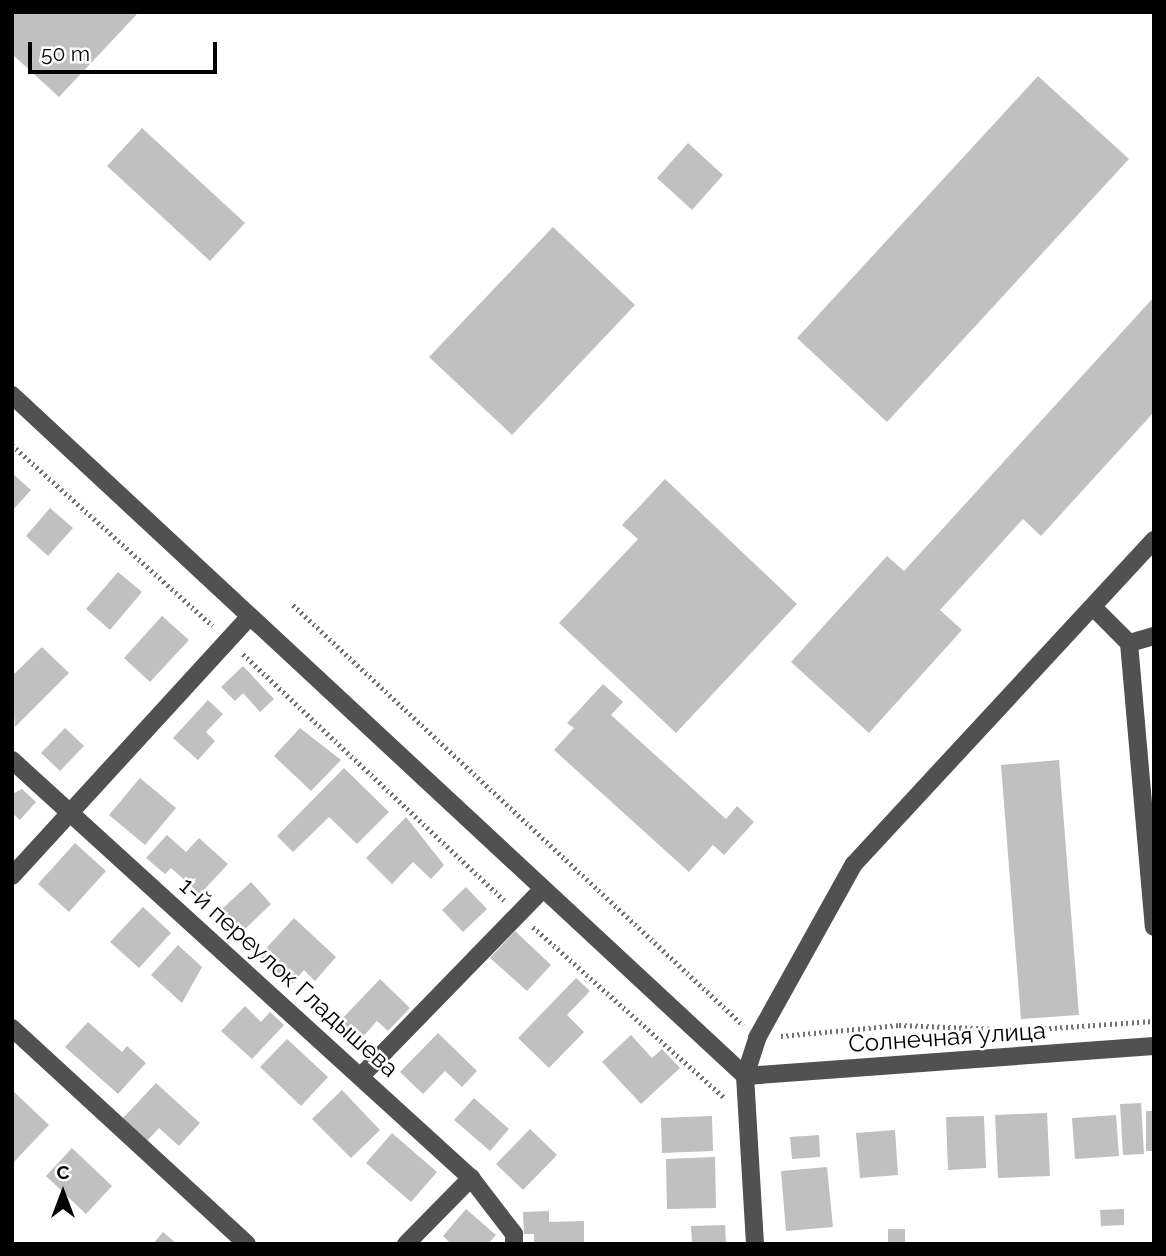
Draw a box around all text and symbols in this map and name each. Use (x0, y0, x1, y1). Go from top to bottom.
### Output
scale bar (32, 28, 220, 72)
text: 50 m (41, 41, 90, 66)
street label: 1-й переулок Гладышева (174, 871, 404, 1083)
street label: Солнечная улица (847, 1016, 1047, 1058)
north arrow (28, 1158, 98, 1228)
text: С (56, 1161, 70, 1183)

